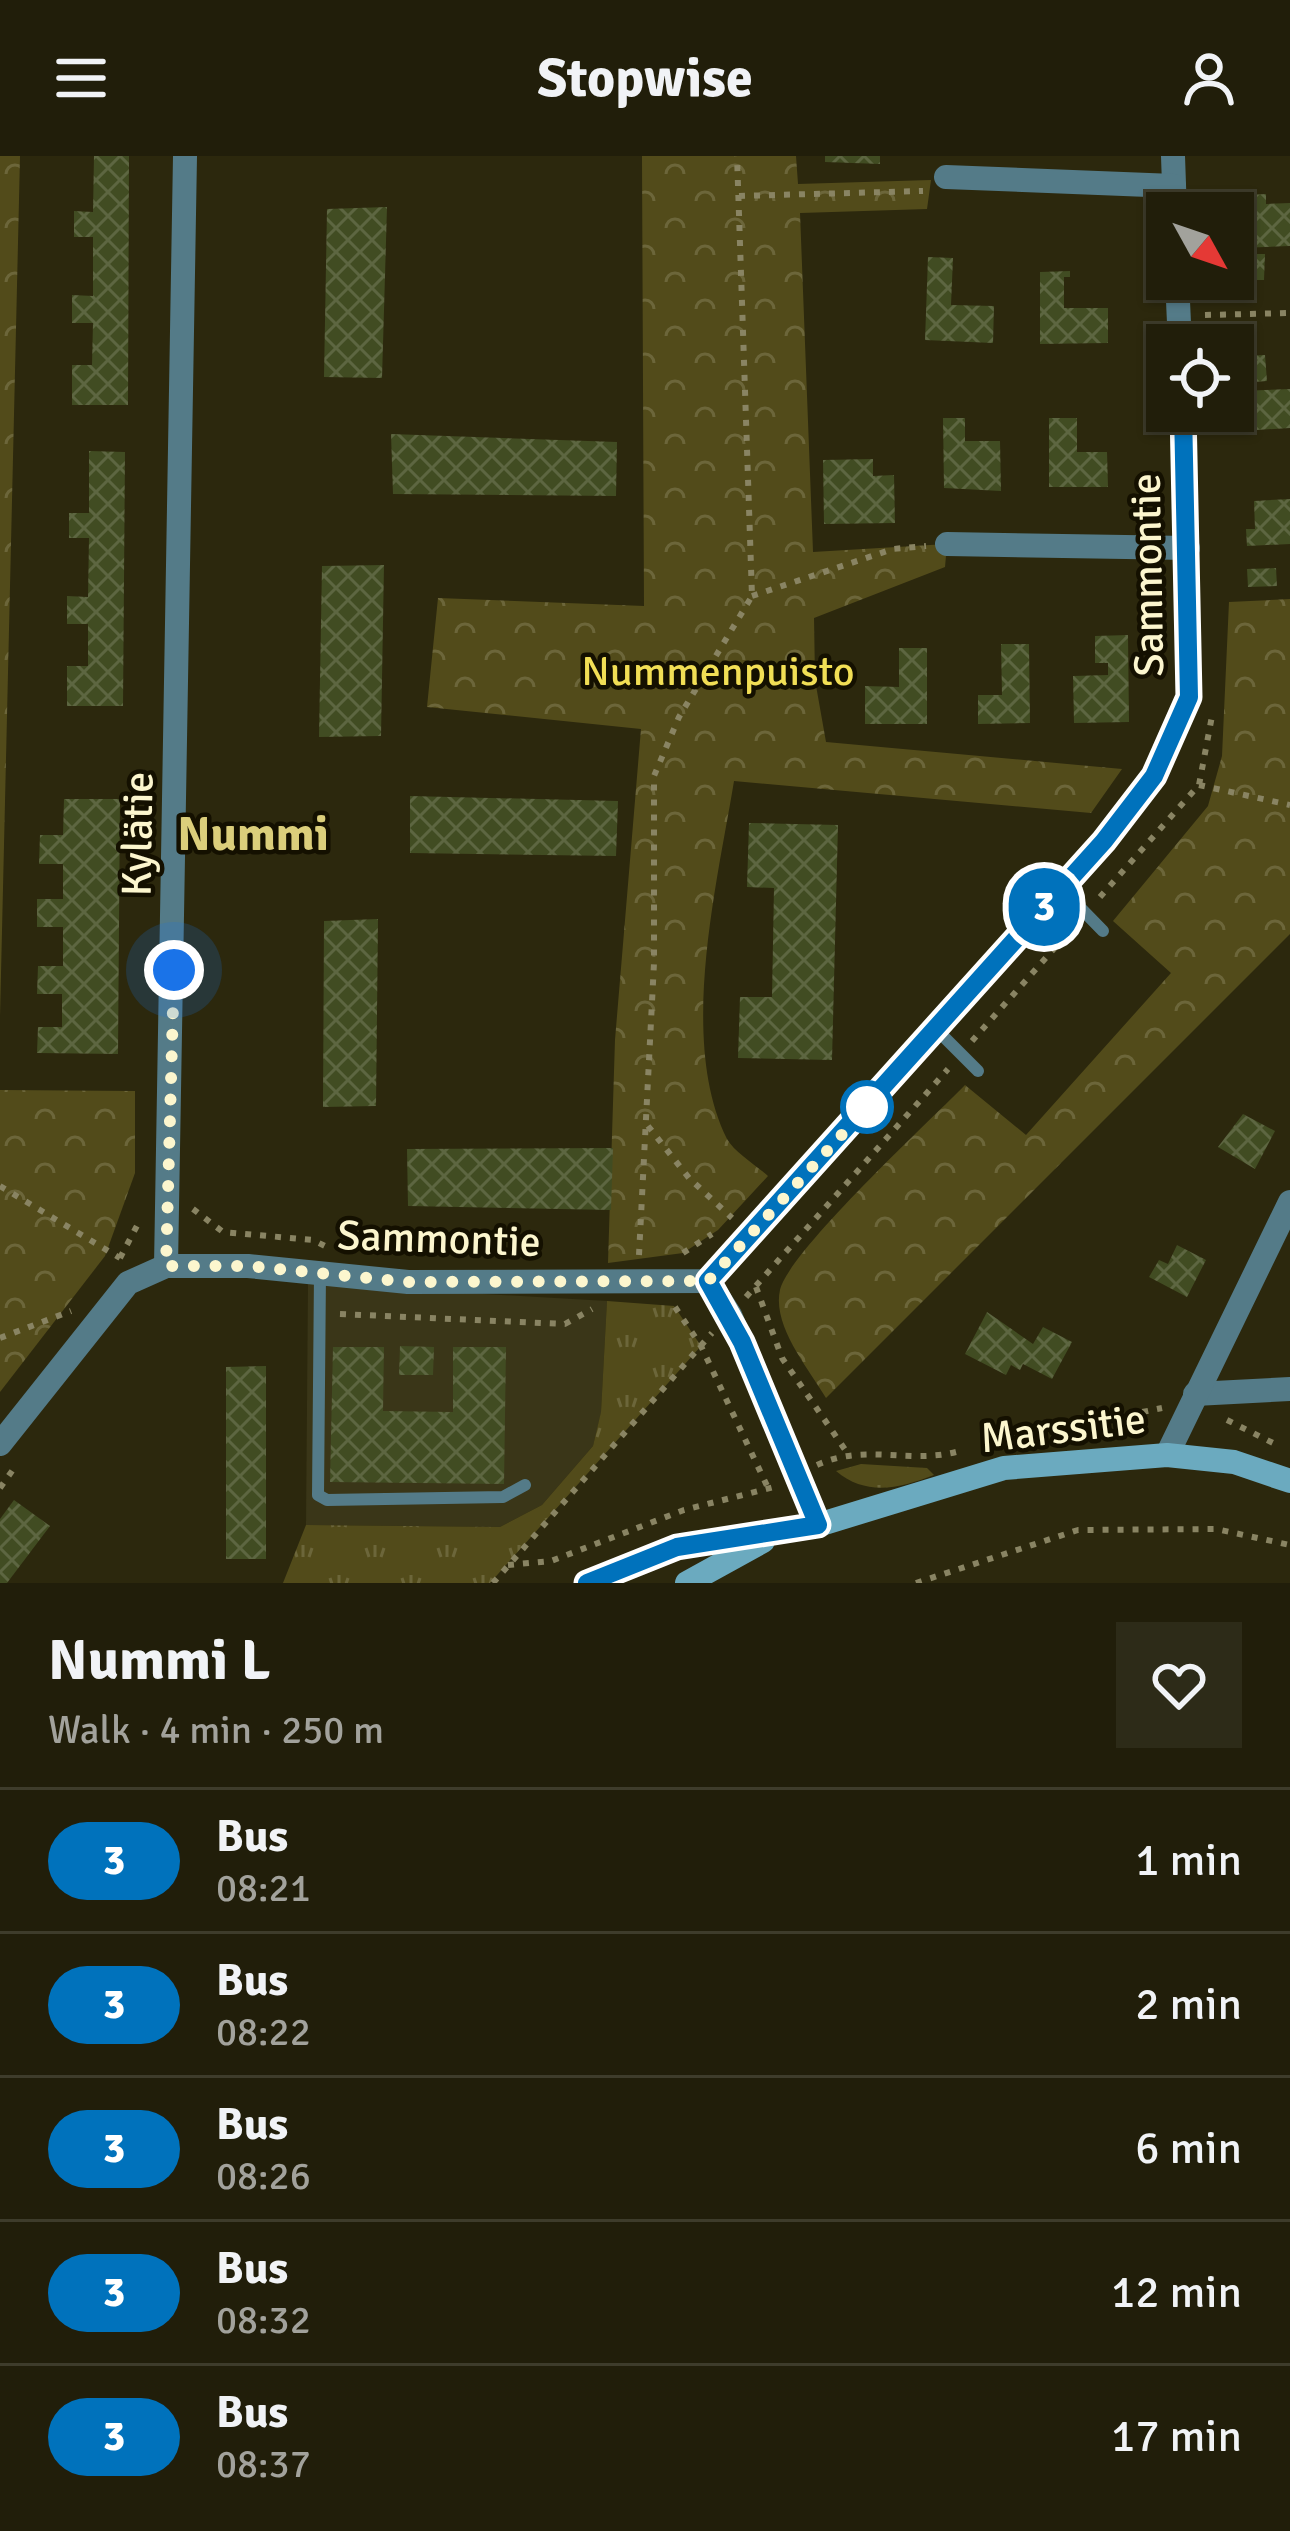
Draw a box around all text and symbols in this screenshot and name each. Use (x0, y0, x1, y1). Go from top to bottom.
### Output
icon: menu (48, 45, 114, 111)
text: Stopwise (537, 45, 753, 112)
icon: person (1176, 45, 1242, 111)
north arrow (1146, 192, 1254, 300)
map controls (1146, 192, 1254, 432)
button: locate (1146, 324, 1254, 432)
street label: Sammontie (1121, 473, 1175, 677)
park label: Nummenpuisto (581, 646, 855, 697)
street label: Kylätie (111, 771, 165, 897)
district label: Nummi (177, 805, 329, 864)
line badge: 3 (1005, 868, 1083, 946)
text: 3 (1033, 881, 1055, 932)
your location (144, 940, 204, 1000)
unlabelled marker (842, 1082, 892, 1132)
street label: Sammontie (336, 1210, 542, 1268)
street label: Marssitie (977, 1394, 1149, 1464)
button: heart (1116, 1622, 1242, 1748)
text: Nummi L (48, 1625, 270, 1696)
text: Walk · 4 min · 250 m (48, 1706, 384, 1754)
text: Bus (216, 1809, 288, 1864)
text: 1 min (1135, 1833, 1242, 1888)
text: 3 (103, 1835, 125, 1886)
text: 08:21 (216, 1864, 311, 1912)
text: Bus (216, 1953, 288, 2008)
text: 2 min (1135, 1977, 1242, 2032)
text: 3 (103, 1979, 125, 2030)
text: 08:22 (216, 2008, 311, 2056)
text: Bus (216, 2097, 288, 2152)
text: 6 min (1135, 2121, 1242, 2176)
text: 3 (103, 2123, 125, 2174)
text: 08:26 (216, 2152, 311, 2200)
text: Bus (216, 2241, 288, 2296)
text: 12 min (1111, 2265, 1242, 2320)
text: 3 (103, 2267, 125, 2318)
text: 08:32 (216, 2296, 311, 2344)
text: Bus (216, 2385, 288, 2440)
text: 17 min (1111, 2409, 1242, 2464)
text: 3 (103, 2411, 125, 2462)
text: 08:37 (216, 2440, 311, 2488)

